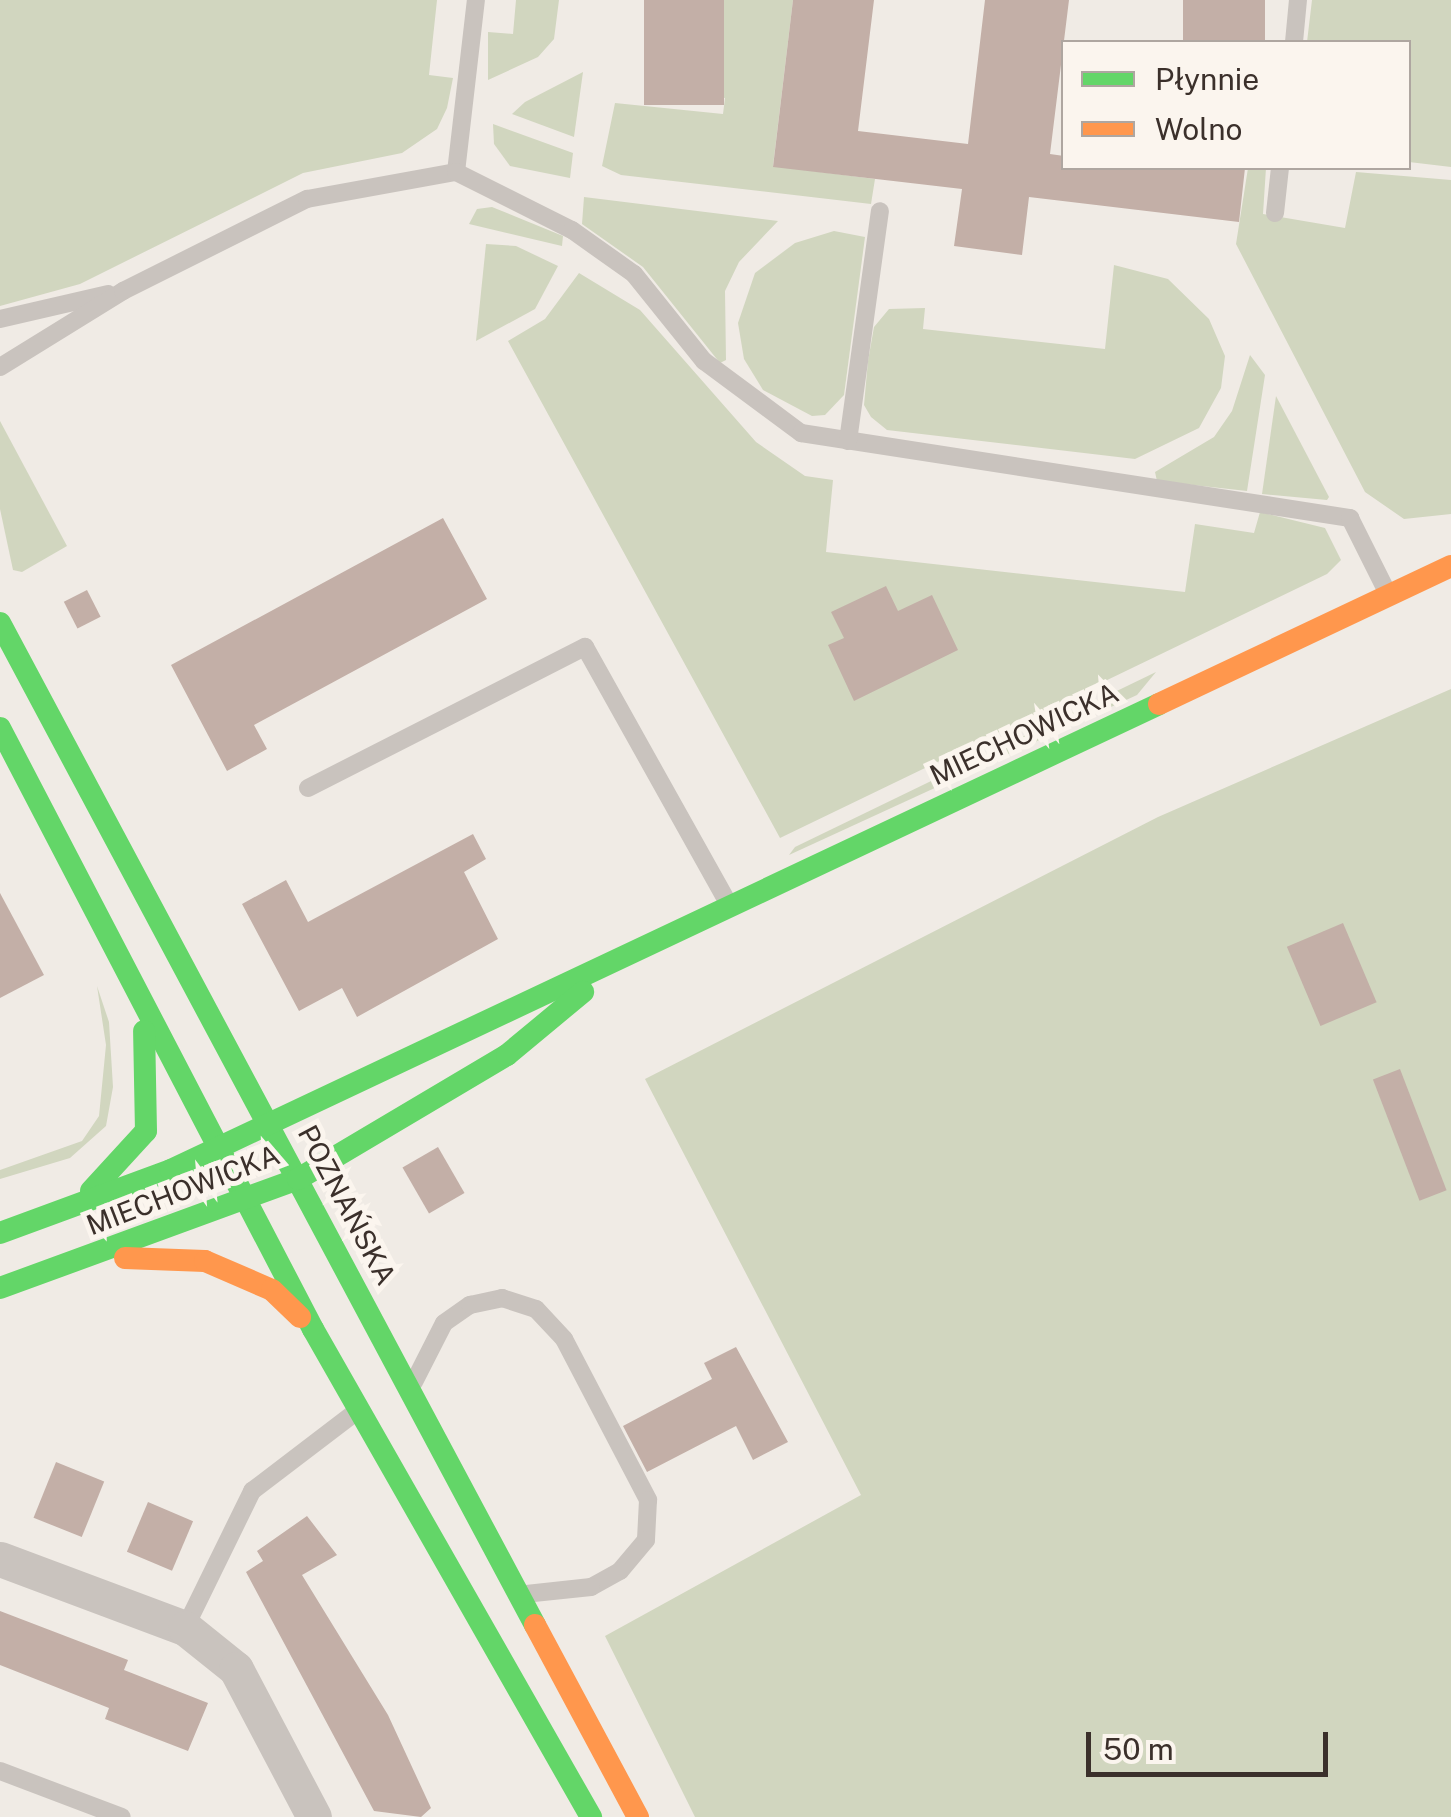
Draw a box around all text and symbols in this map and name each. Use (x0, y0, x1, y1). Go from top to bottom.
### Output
legend (1061, 40, 1411, 170)
text: Płynnie (1155, 61, 1259, 97)
text: Wolno (1155, 111, 1242, 147)
street label: MIECHOWICKA (924, 676, 1124, 792)
street label: POZNAŃSKA (291, 1120, 403, 1290)
street label: MIECHOWICKA (82, 1138, 284, 1242)
scale bar (1091, 1712, 1334, 1774)
text: 50 m (1103, 1731, 1174, 1767)

